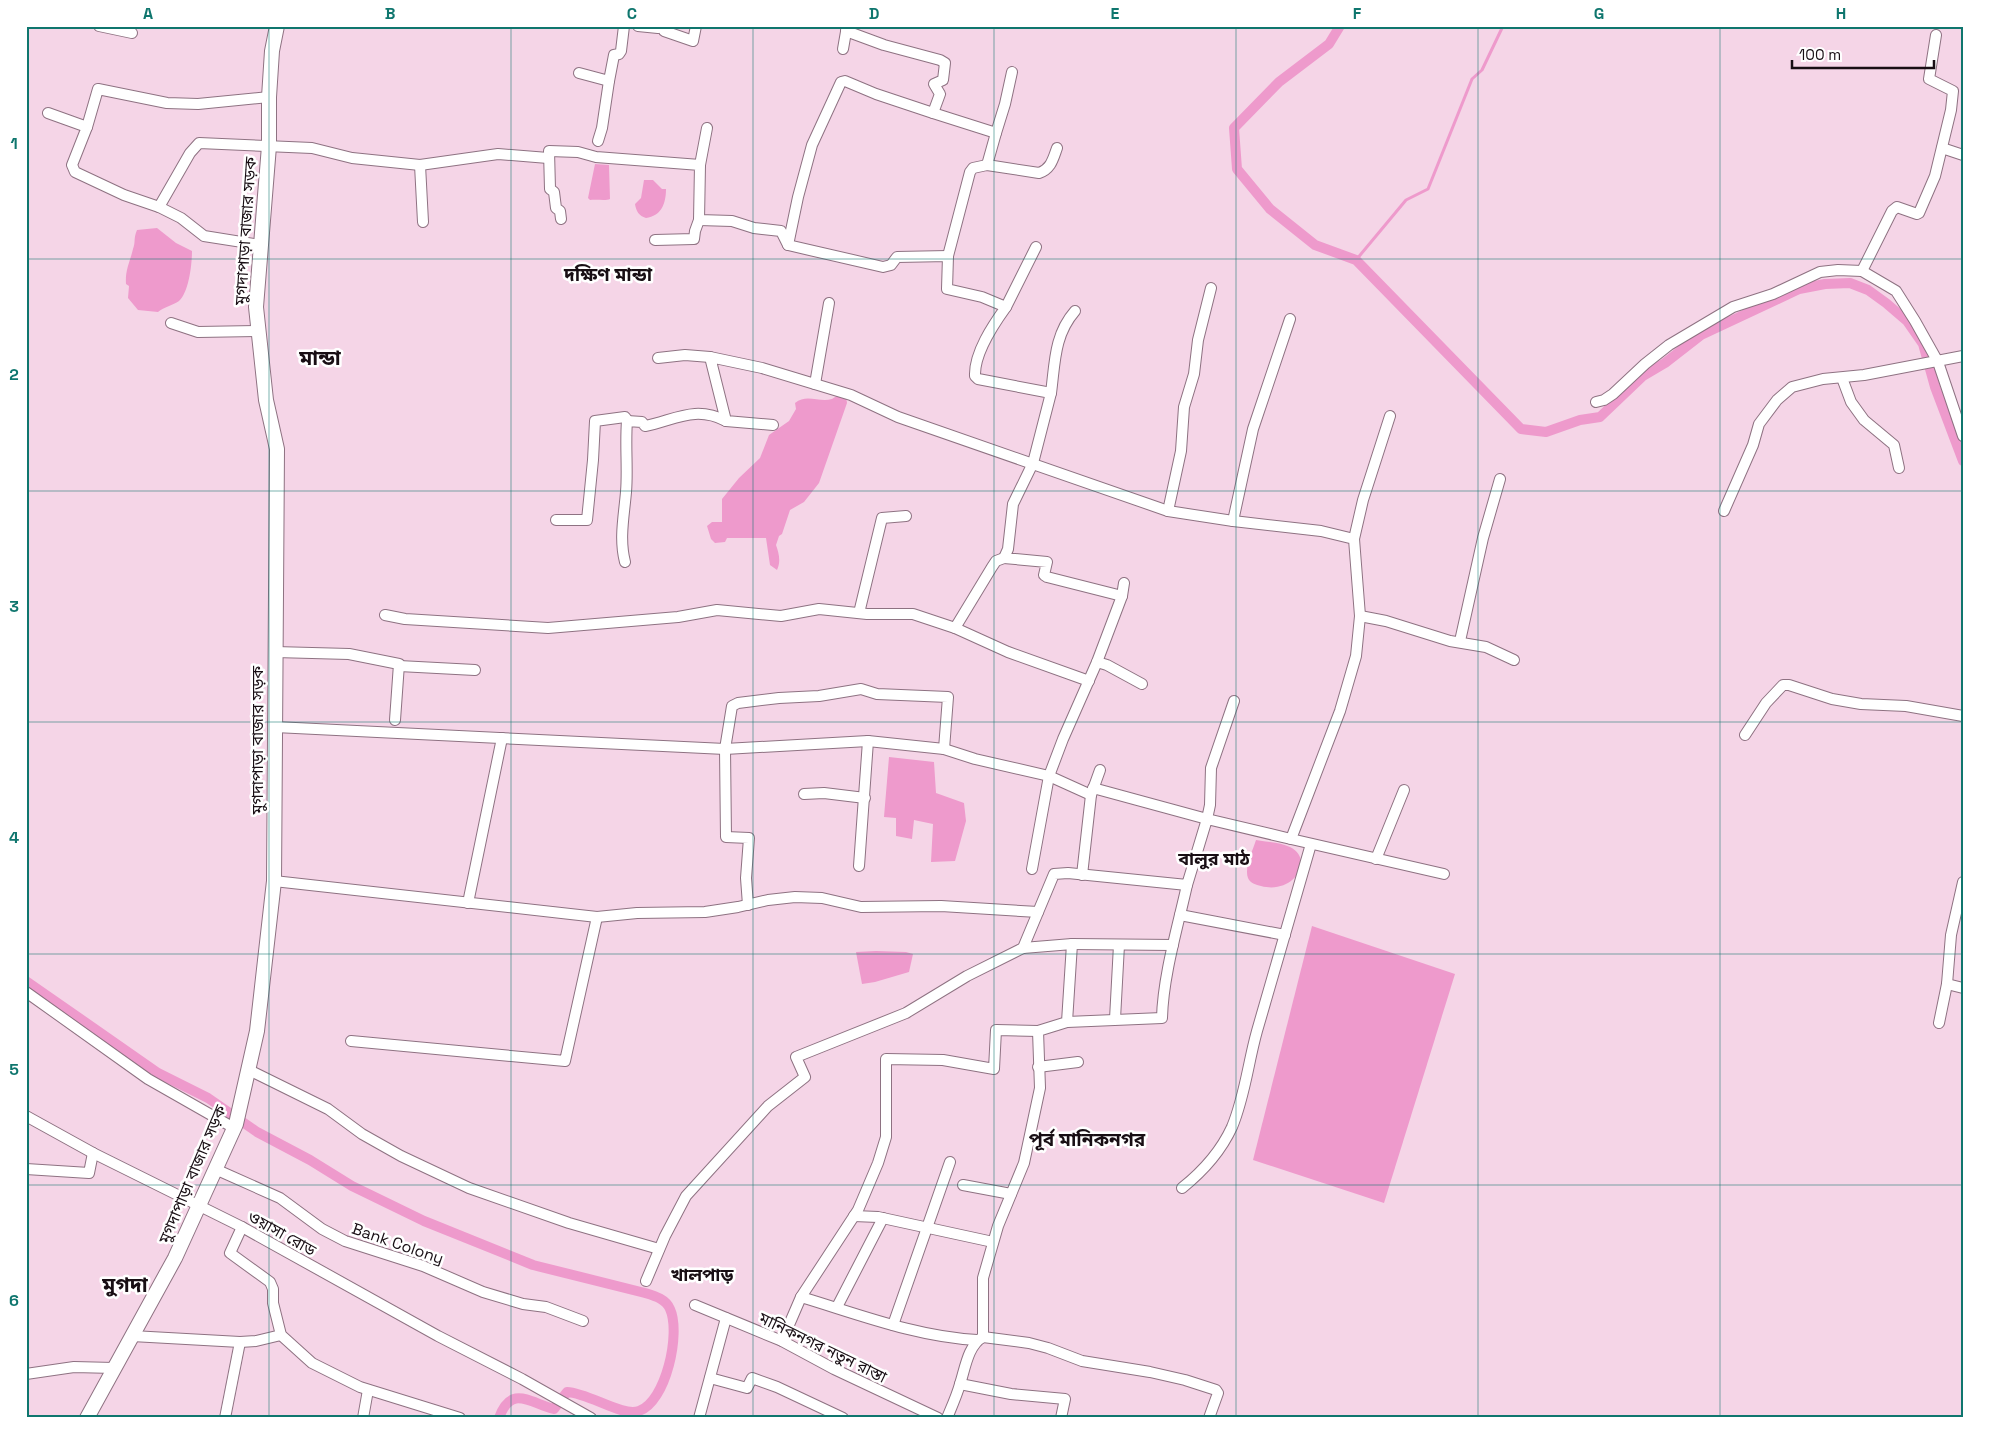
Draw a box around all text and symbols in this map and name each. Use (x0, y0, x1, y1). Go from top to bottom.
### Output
text: A (143, 3, 153, 24)
text: B (385, 3, 395, 24)
text: C (627, 3, 637, 24)
text: D (869, 3, 879, 24)
text: E (1111, 3, 1120, 24)
text: F (1353, 3, 1362, 24)
text: G (1594, 3, 1604, 24)
text: H (1836, 3, 1846, 24)
scale bar (1792, 38, 1934, 70)
text: 100 m (1799, 45, 1841, 64)
text: 1 (10, 133, 18, 154)
street label: মুগদাপাড়া বাজার সড়ক (230, 155, 261, 307)
district label: দক্ষিণ মান্ডা (563, 262, 653, 287)
district label: মান্ডা (298, 344, 342, 371)
text: 2 (9, 364, 19, 385)
text: 3 (9, 596, 19, 617)
street label: মুগদাপাড়া বাজার সড়ক (247, 665, 268, 815)
text: 4 (9, 827, 19, 848)
district label: বালুর মাঠ (1177, 847, 1251, 870)
text: 5 (9, 1059, 19, 1080)
street label: মুগদাপাড়া বাজার সড়ক (153, 1101, 232, 1248)
district label: পূর্ব মানিকনগর (1029, 1127, 1146, 1152)
street label: ওয়াসা রোড (244, 1206, 320, 1261)
street label: Bank Colony (349, 1218, 447, 1269)
district label: খালপাড় (671, 1263, 734, 1286)
district label: মুগদা (101, 1271, 149, 1298)
text: 6 (9, 1290, 19, 1311)
street label: মানিকনগর নতুন রাস্তা (754, 1307, 891, 1388)

